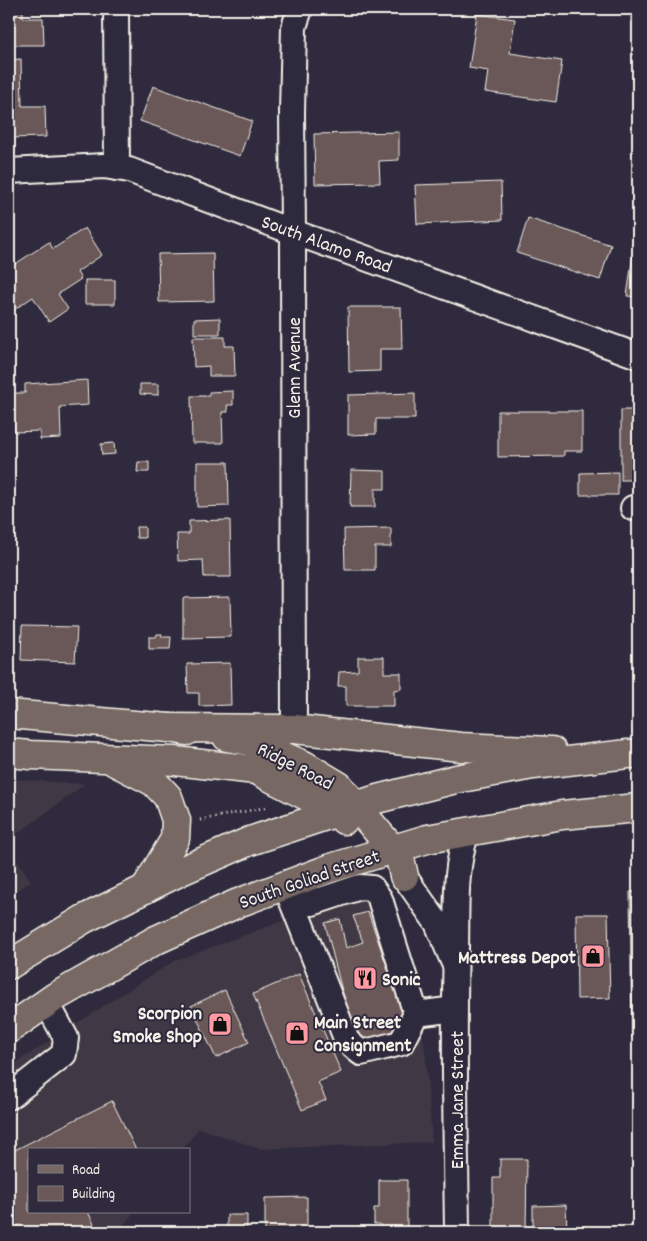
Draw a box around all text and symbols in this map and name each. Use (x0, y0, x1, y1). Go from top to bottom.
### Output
street label: South Alamo Road (257, 209, 395, 282)
street label: Glenn Avenue (282, 317, 310, 419)
street label: Ridge Road (252, 737, 338, 799)
street label: South Goliad Street (236, 844, 384, 918)
shop icon: Mattress Depot (580, 943, 606, 969)
place label: Mattress Depot (458, 945, 577, 973)
restaurant icon: Sonic (352, 965, 378, 991)
place label: Sonic (382, 967, 421, 995)
place label: Scorpion Smoke Shop (113, 1001, 202, 1052)
place label: Main Street Consignment (314, 1010, 412, 1061)
shop icon: Scorpion Smoke Shop (207, 1011, 233, 1037)
shop icon: Main Street Consignment (284, 1020, 310, 1046)
street label: Emma Jane Street (445, 1031, 473, 1169)
legend (28, 1148, 190, 1214)
text: Road (72, 1160, 100, 1182)
text: Building (72, 1184, 115, 1206)

